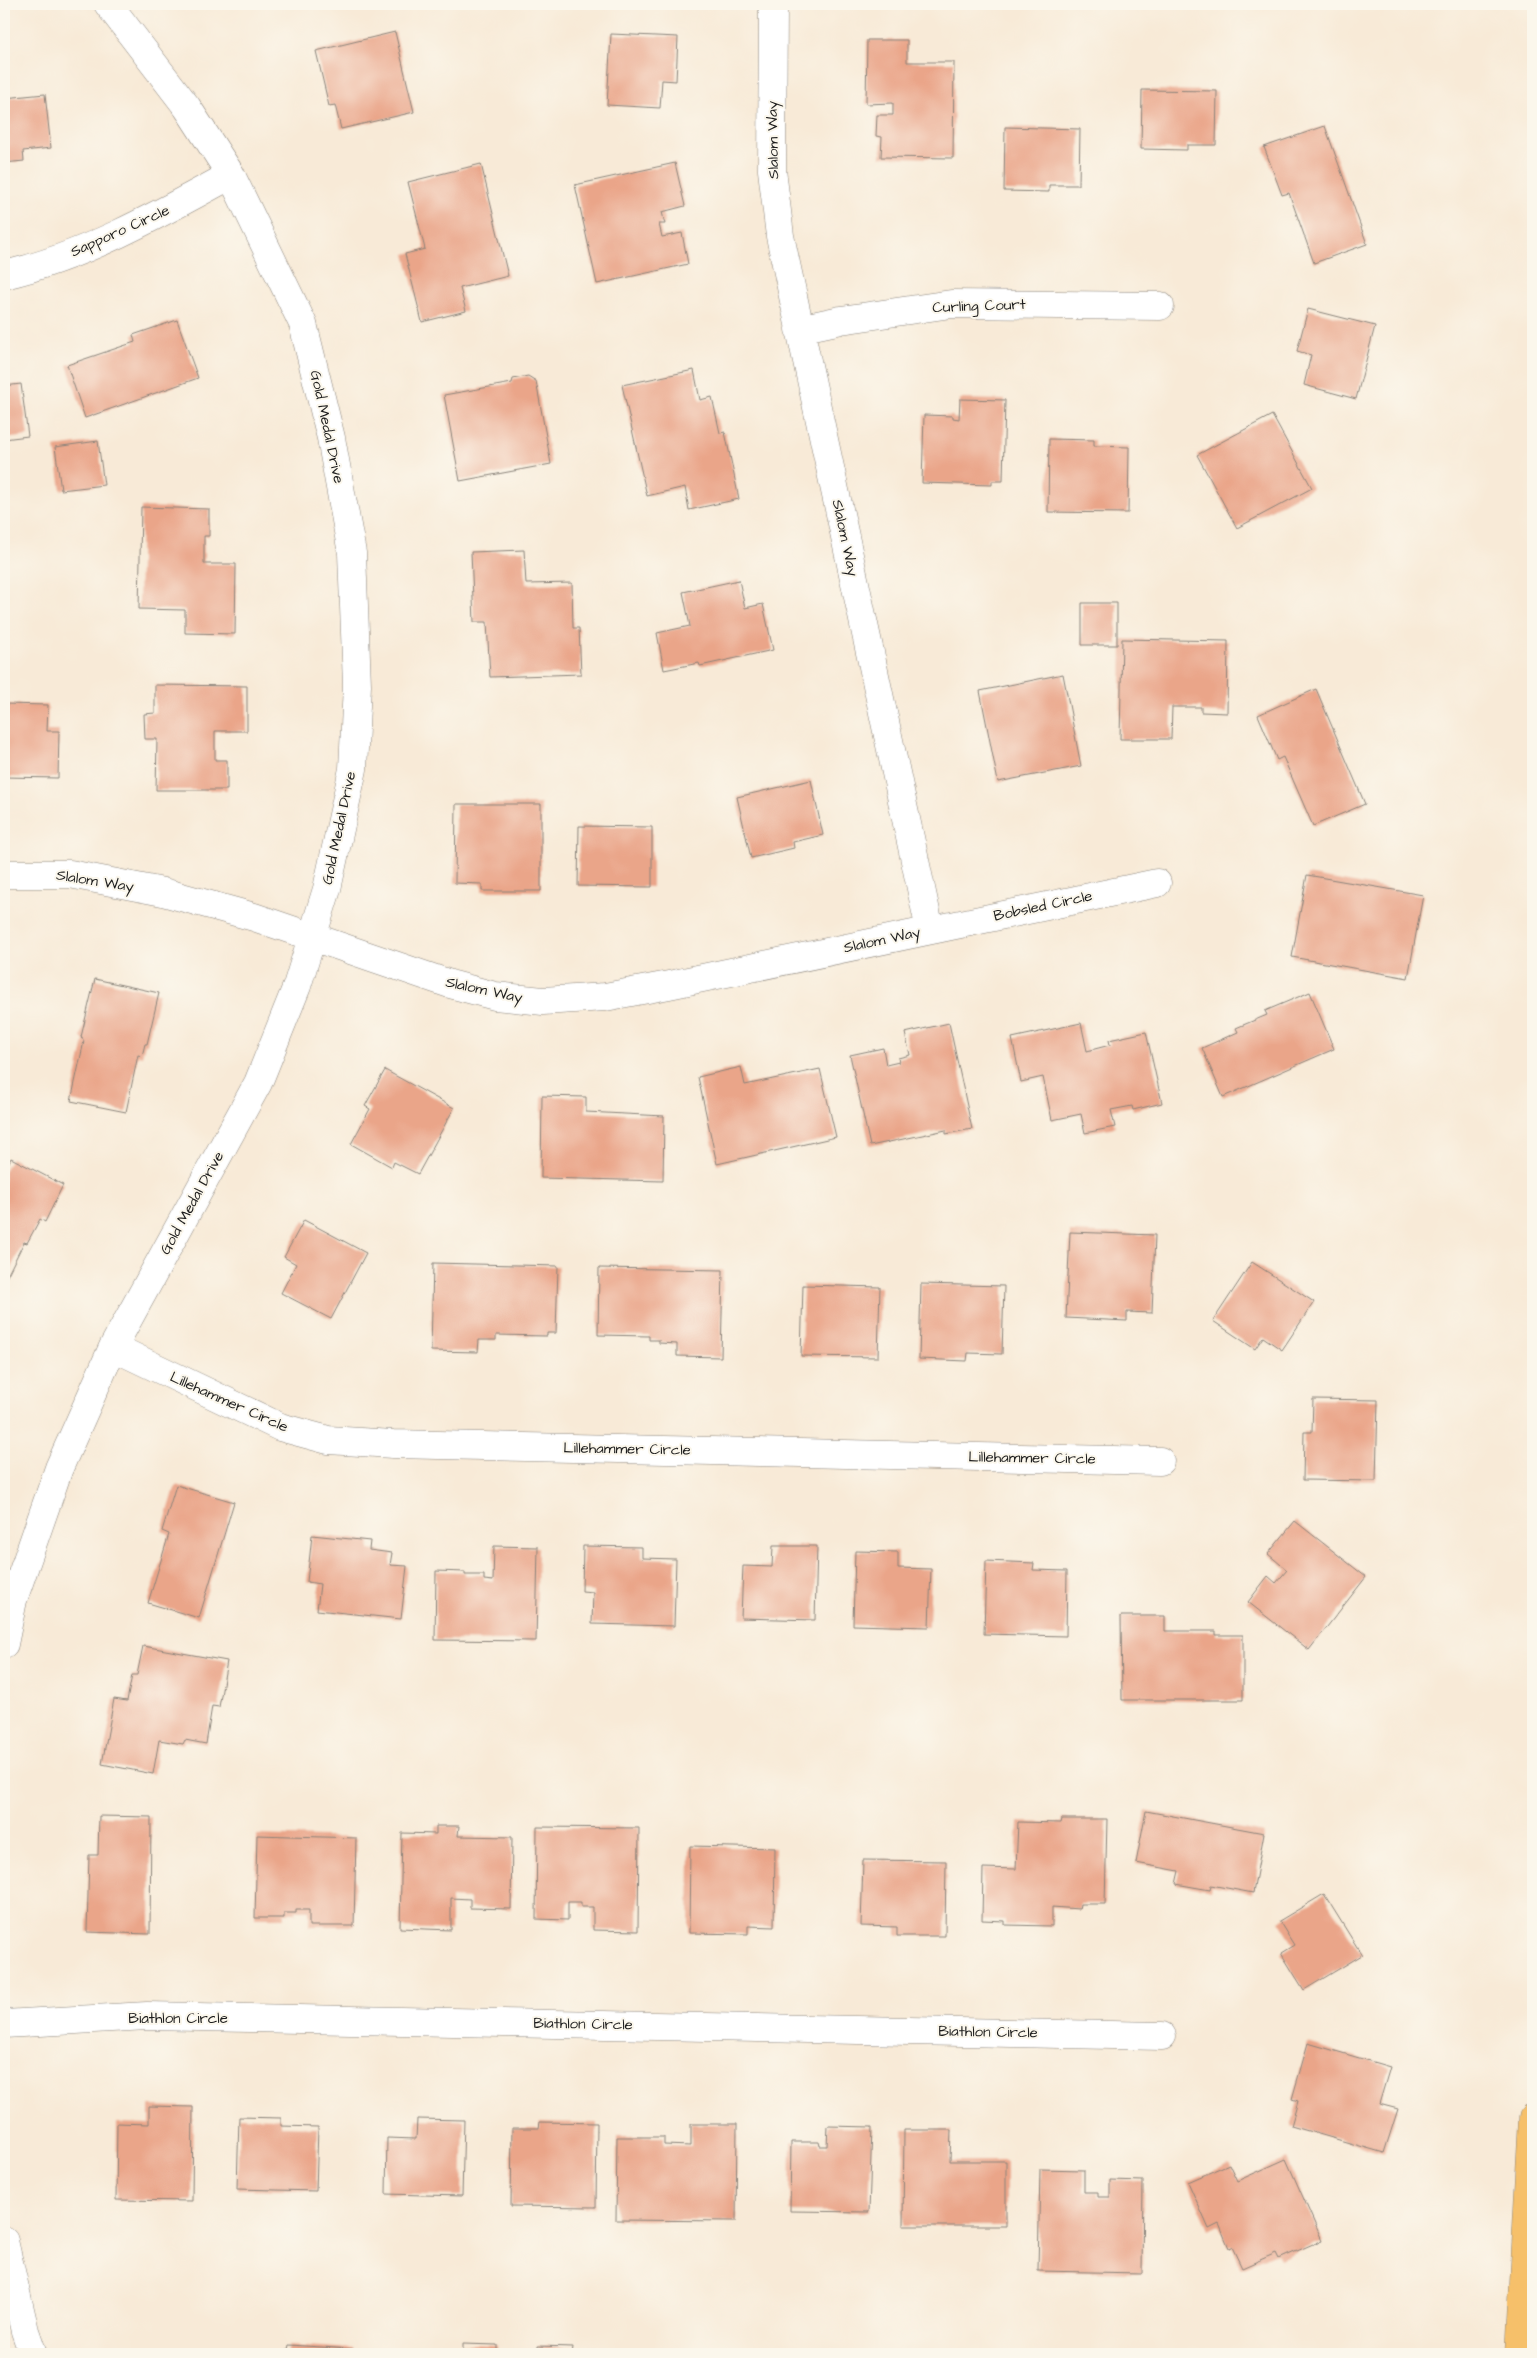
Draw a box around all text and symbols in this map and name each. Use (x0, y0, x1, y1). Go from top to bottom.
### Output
street label: Slalom Way (762, 101, 785, 179)
street label: Sapporo Circle (67, 200, 173, 262)
street label: Curling Court (932, 294, 1026, 319)
street label: Gold Medal Drive (305, 368, 349, 486)
street label: Slalom Way (826, 498, 863, 579)
street label: Gold Medal Drive (317, 769, 361, 887)
street label: Slalom Way (55, 865, 135, 898)
street label: Bobsled Circle (992, 885, 1094, 927)
street label: Slalom Way (842, 922, 923, 959)
street label: Slalom Way (443, 972, 524, 1009)
street label: Gold Medal Drive (155, 1148, 229, 1258)
street label: Lillehammer Circle (167, 1366, 291, 1438)
street label: Lillehammer Circle (563, 1437, 691, 1461)
street label: Lillehammer Circle (968, 1446, 1096, 1470)
street label: Biathlon Circle (128, 2008, 228, 2029)
street label: Biathlon Circle (533, 2013, 633, 2035)
street label: Biathlon Circle (938, 2021, 1038, 2043)

